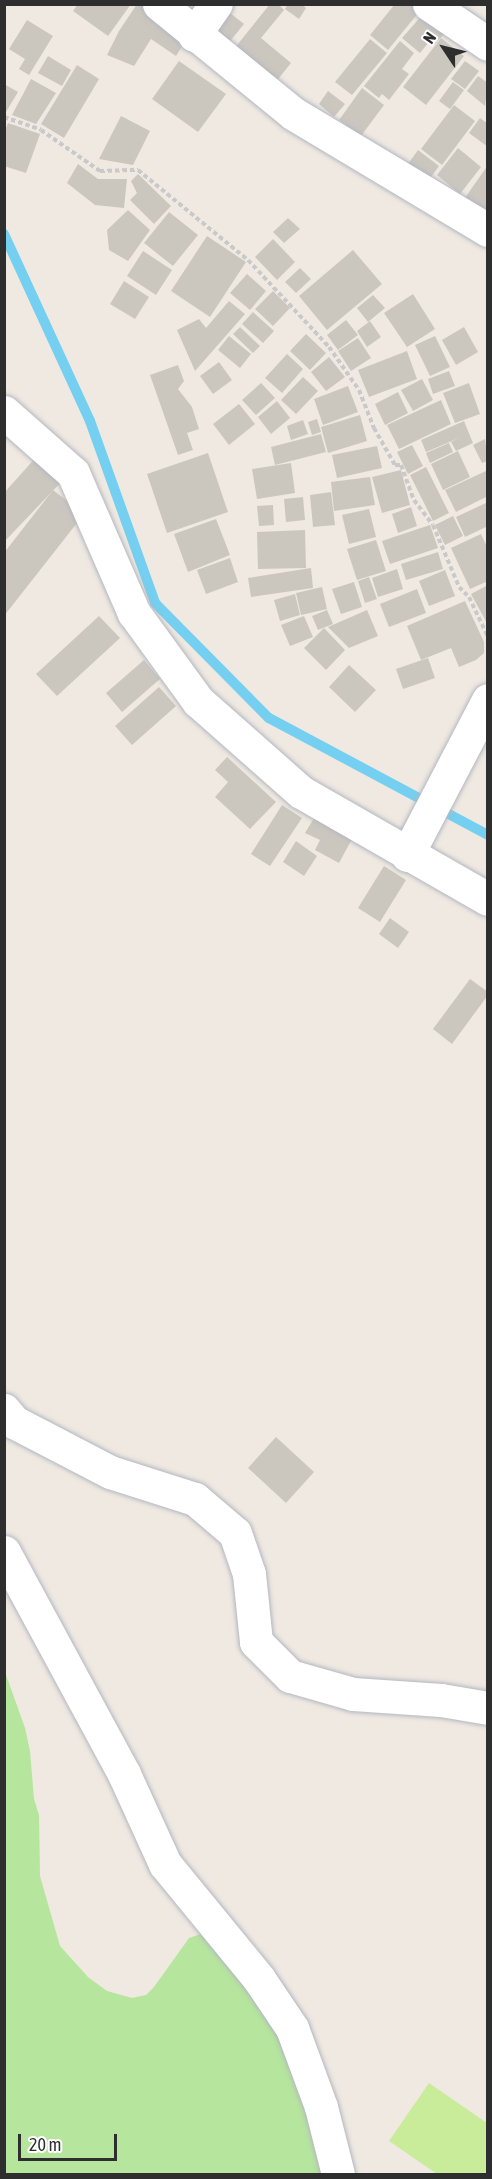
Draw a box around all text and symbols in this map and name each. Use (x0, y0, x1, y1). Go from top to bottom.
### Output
north arrow (414, 18, 474, 78)
text: N (419, 29, 439, 47)
scale bar (21, 2122, 120, 2160)
text: 20 m (29, 2134, 61, 2155)

